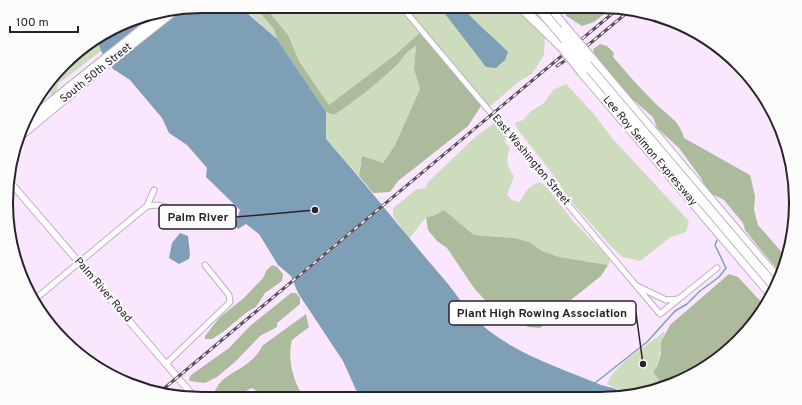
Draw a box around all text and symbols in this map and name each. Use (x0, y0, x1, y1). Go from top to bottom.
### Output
scale bar (10, 8, 78, 34)
text: 100 m (16, 15, 49, 31)
street label: South 50th Street (57, 40, 135, 106)
street label: Lee Roy Selmon Expressway (600, 93, 700, 209)
street label: East Washington Street (489, 112, 573, 208)
callout: Palm River (159, 205, 236, 229)
text: Palm River (167, 210, 229, 226)
street label: Palm River Road (71, 255, 135, 325)
callout: Plant High Rowing Association (449, 301, 636, 325)
text: Plant High Rowing Association (457, 306, 627, 322)

